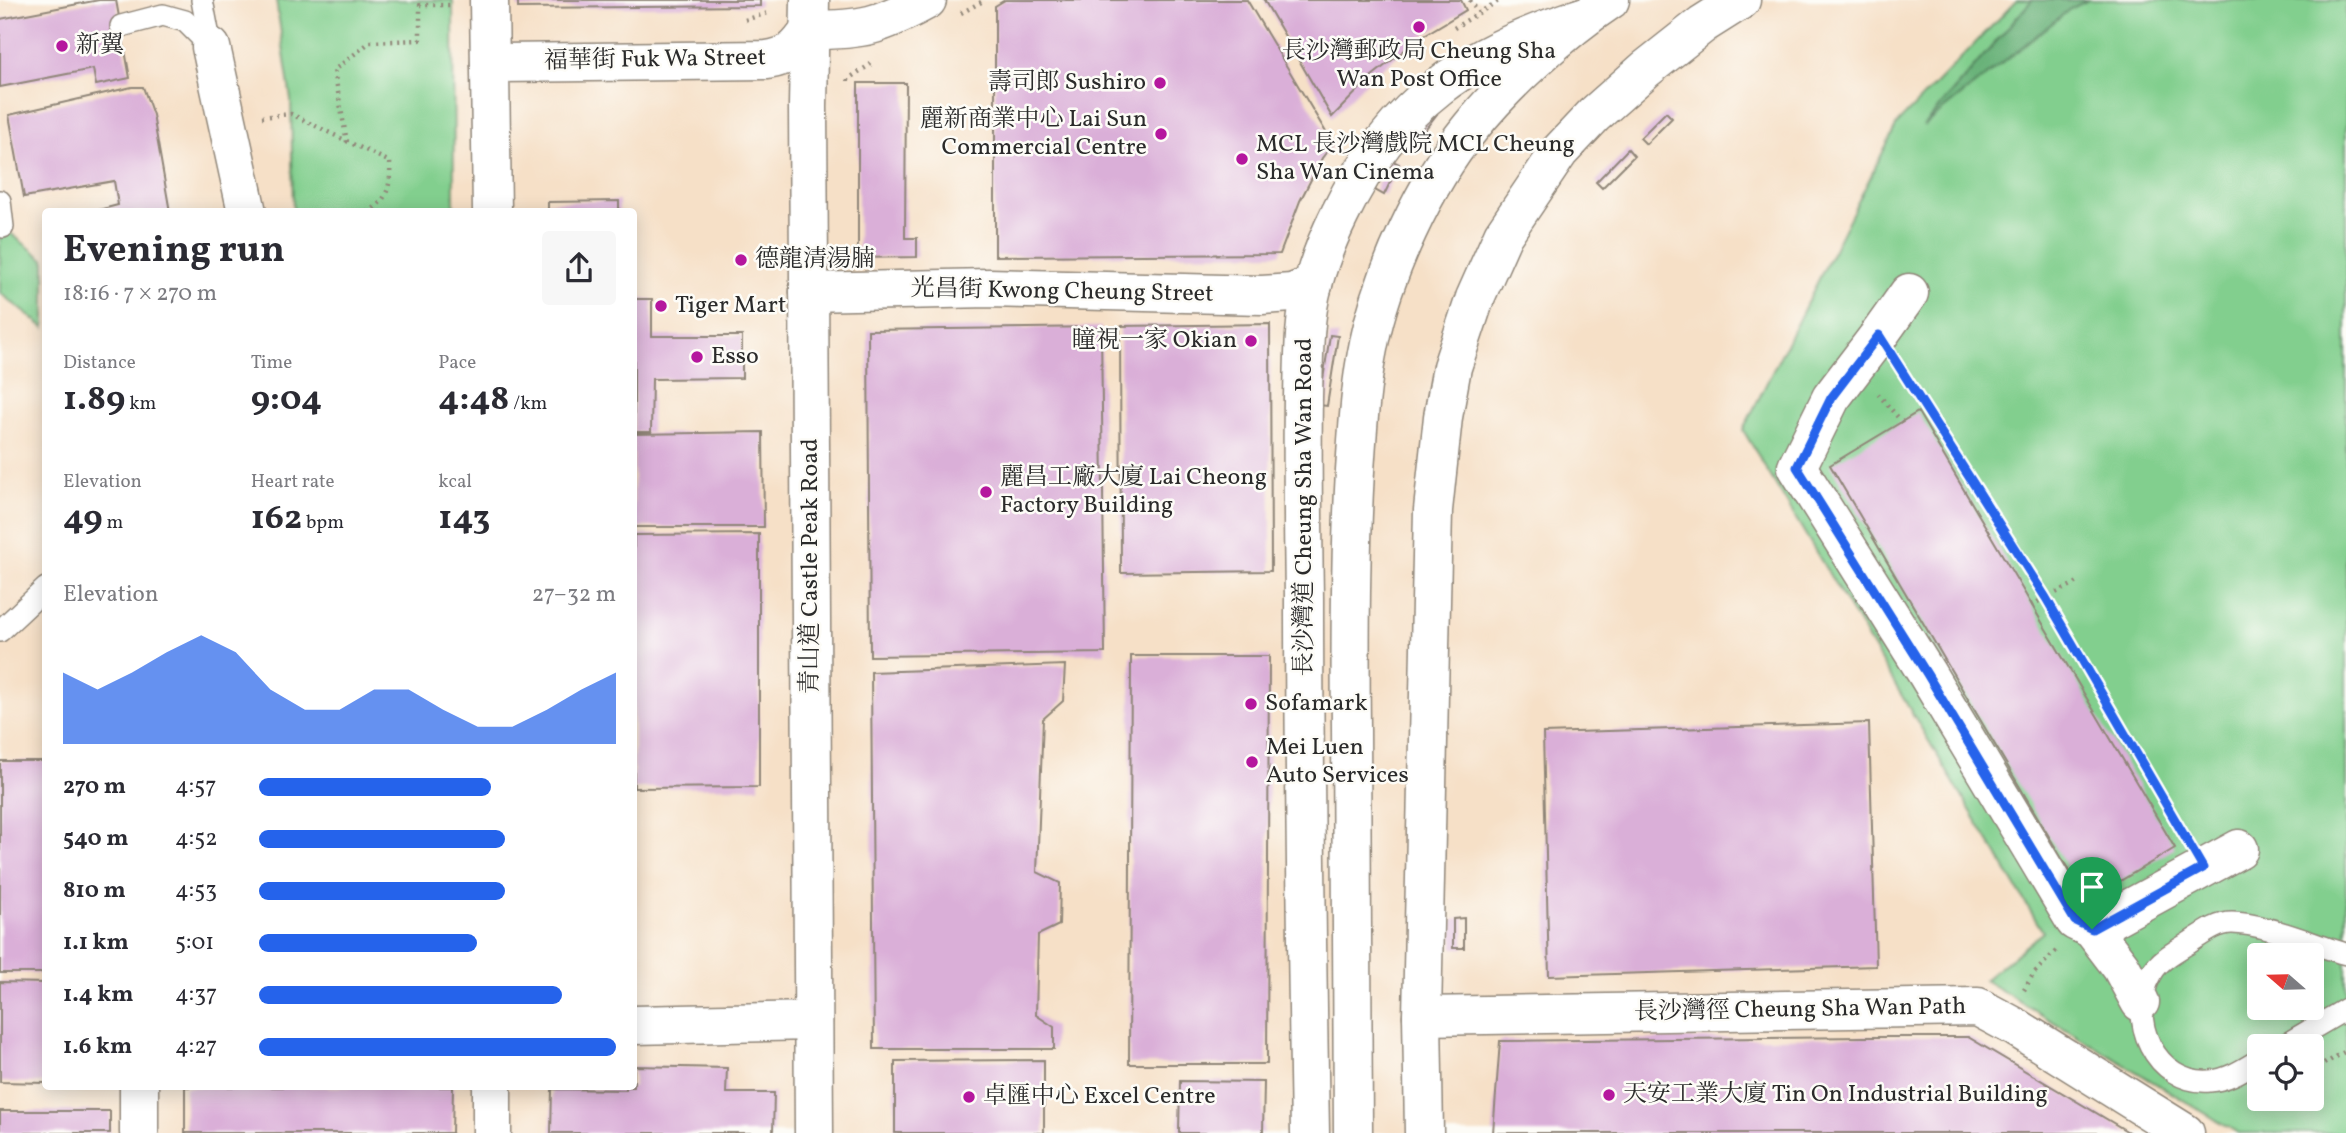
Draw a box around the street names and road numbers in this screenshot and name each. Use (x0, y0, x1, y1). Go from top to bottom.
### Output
street label: 福華街 Fuk Wa Street (544, 41, 766, 79)
street label: 光昌街 Kwong Cheung Street (910, 272, 1214, 312)
street label: 長沙灣道 Cheung Sha Wan Road (1288, 338, 1322, 676)
street label: 青山道 Castle Peak Road (794, 438, 828, 694)
street label: 長沙灣徑 Cheung Sha Wan Path (1634, 990, 1966, 1030)

